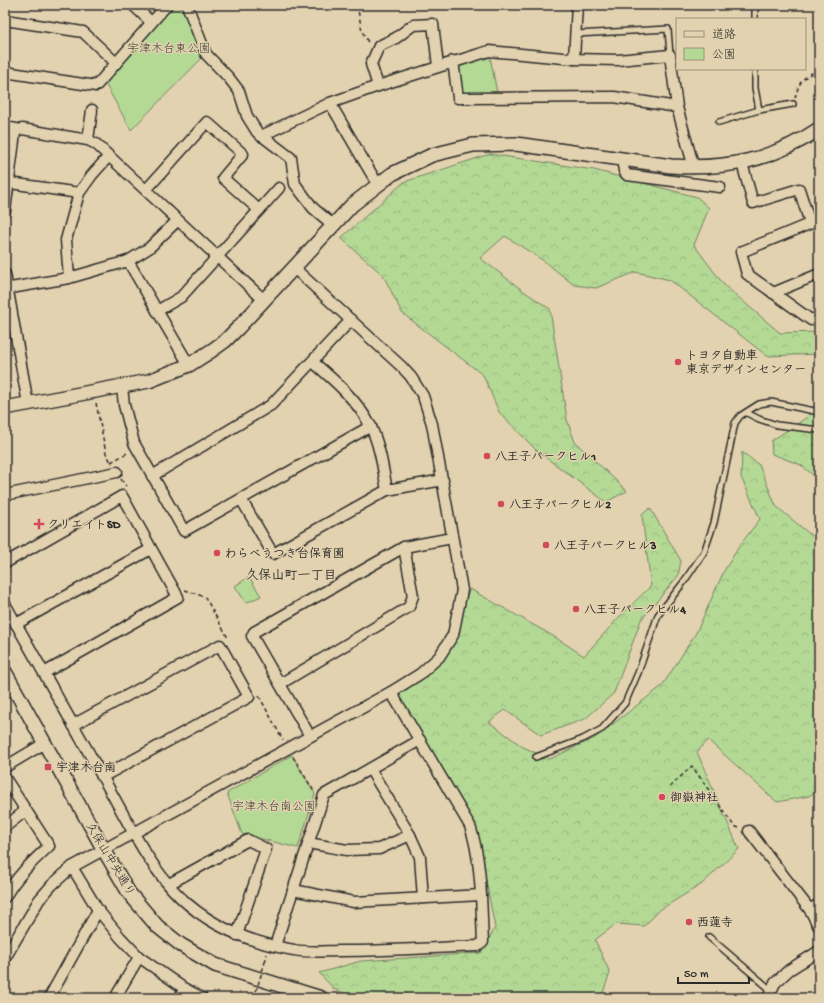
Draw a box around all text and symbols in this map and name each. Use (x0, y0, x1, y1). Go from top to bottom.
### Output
legend (676, 18, 806, 70)
text: 道路 (712, 28, 736, 43)
park label: 宇津木台東公園 (127, 42, 211, 57)
text: 公園 (712, 48, 736, 63)
place label: トヨタ自動車 東京デザインセンター (686, 349, 806, 378)
marker: トヨタ自動車 東京デザインセンター (673, 357, 683, 367)
place label: 八王子パークヒル1 (495, 450, 596, 465)
marker: 八王子パークヒル1 (482, 451, 492, 461)
place label: 八王子パークヒル2 (509, 498, 611, 513)
marker: 八王子パークヒル2 (496, 499, 506, 509)
marker: クリエイトSD (34, 519, 44, 529)
place label: クリエイトSD (47, 519, 122, 533)
place label: 八王子パークヒル3 (554, 539, 656, 554)
marker: 八王子パークヒル3 (541, 540, 551, 550)
place label: わらべうつき台保育園 (225, 547, 345, 562)
marker: わらべうつき台保育園 (212, 548, 222, 558)
district label: 久保山町一丁目 (245, 568, 337, 584)
place label: 八王子パークヒル4 (584, 603, 686, 618)
marker: 八王子パークヒル4 (571, 604, 581, 614)
place label: 宇津木台南 (56, 761, 116, 776)
marker: 宇津木台南 (43, 762, 53, 772)
place label: 御嶽神社 (670, 791, 718, 806)
marker: 御嶽神社 (657, 792, 667, 802)
park label: 宇津木台南公園 (232, 800, 316, 815)
street label: 久保山中央通り (82, 820, 138, 900)
place label: 西蓮寺 (697, 916, 733, 931)
marker: 西蓮寺 (684, 917, 694, 927)
scale bar (678, 959, 749, 985)
text: 50 m (684, 968, 709, 982)

